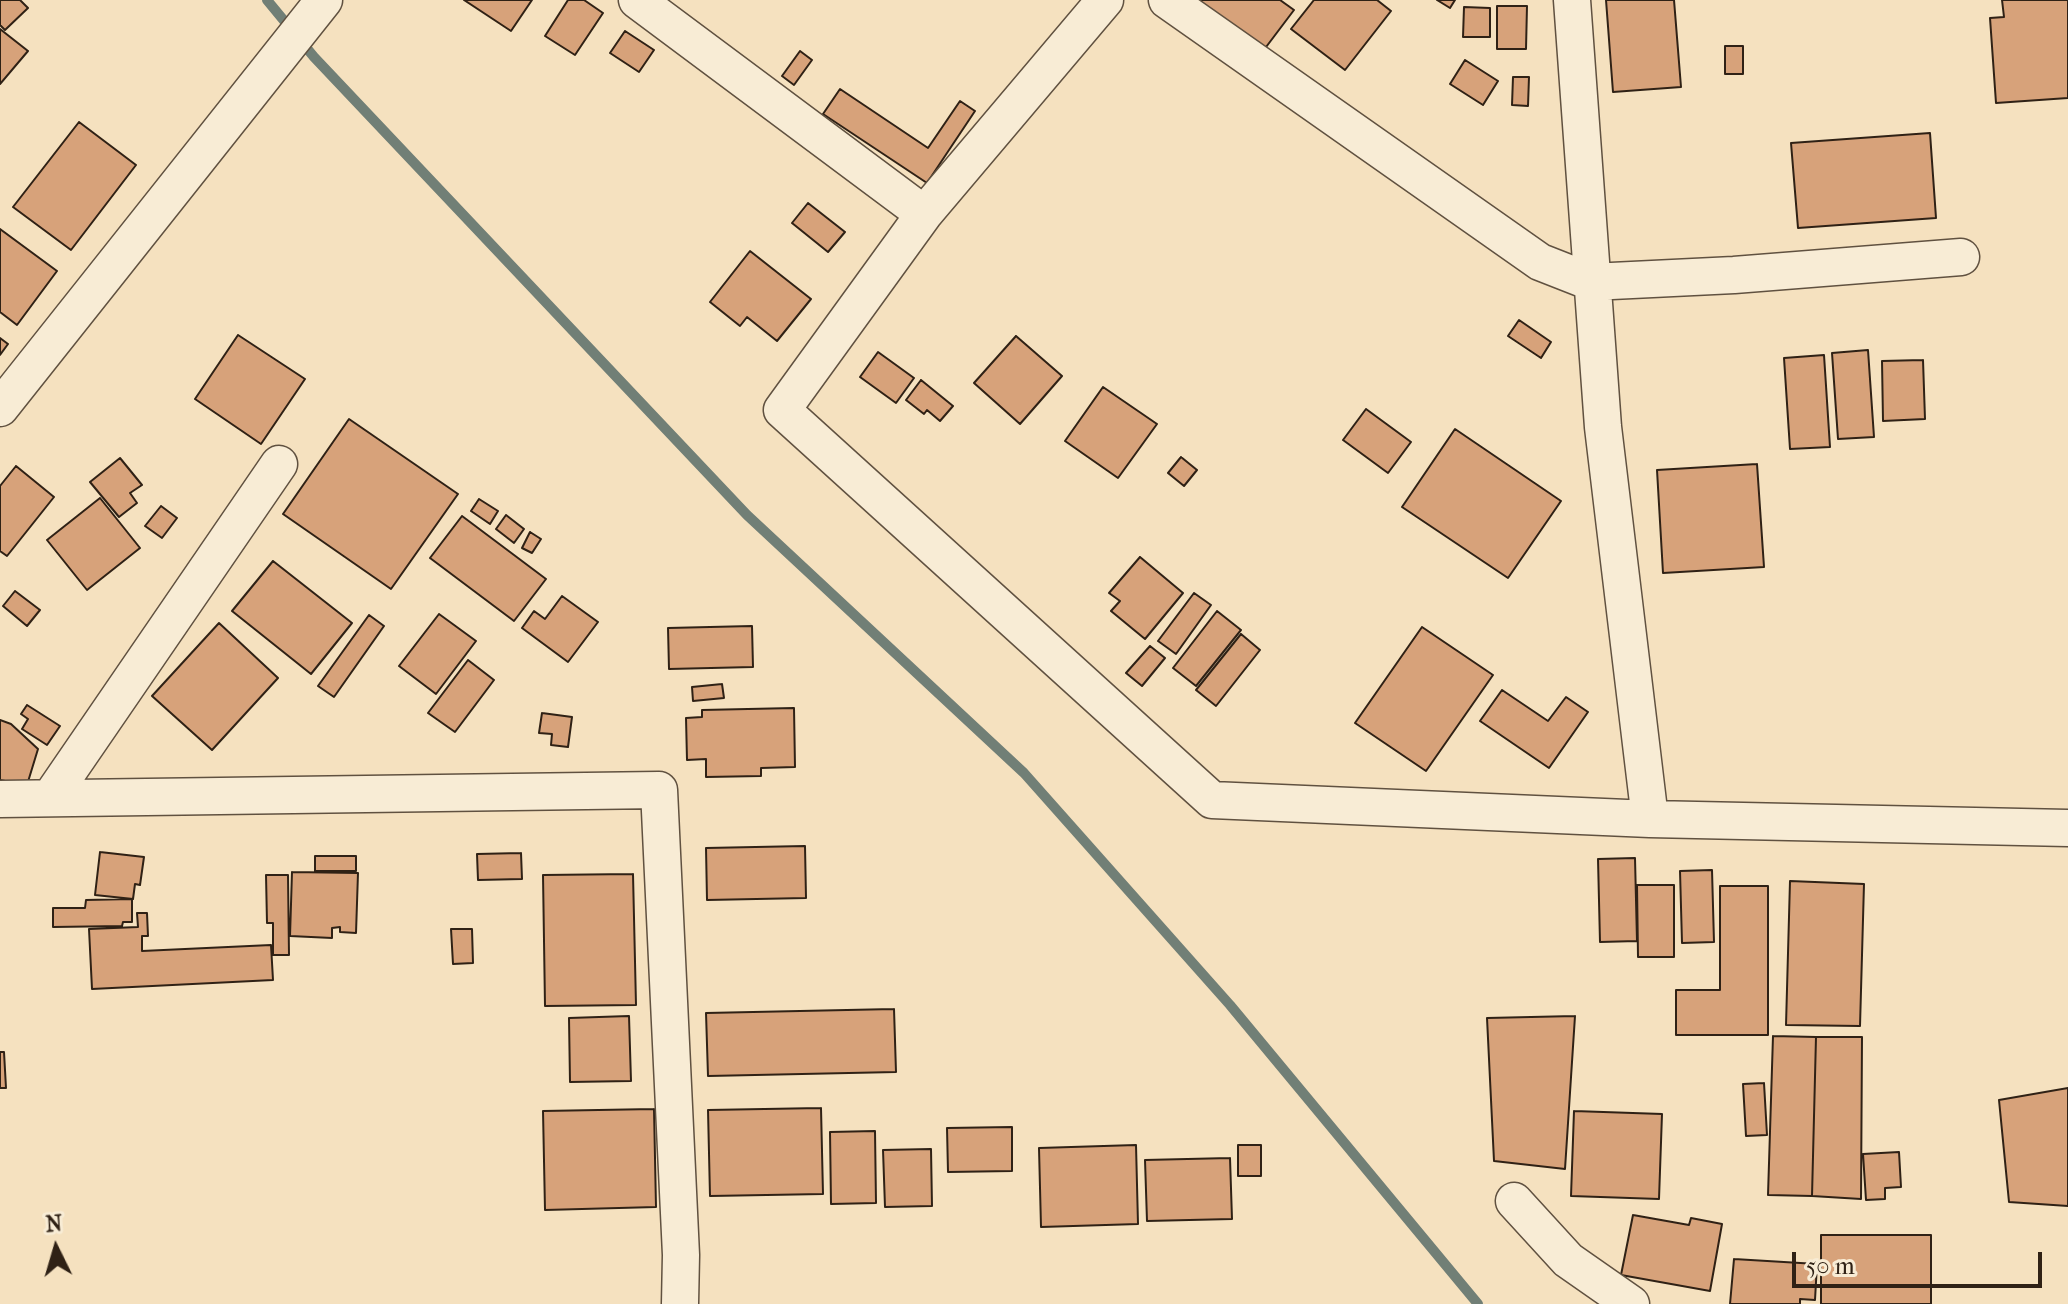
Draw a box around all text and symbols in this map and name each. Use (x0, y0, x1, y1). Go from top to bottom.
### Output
north arrow (16, 1208, 96, 1288)
text: N (44, 1210, 63, 1238)
scale bar (1796, 1236, 2046, 1286)
text: 50 m (1806, 1252, 1855, 1280)

